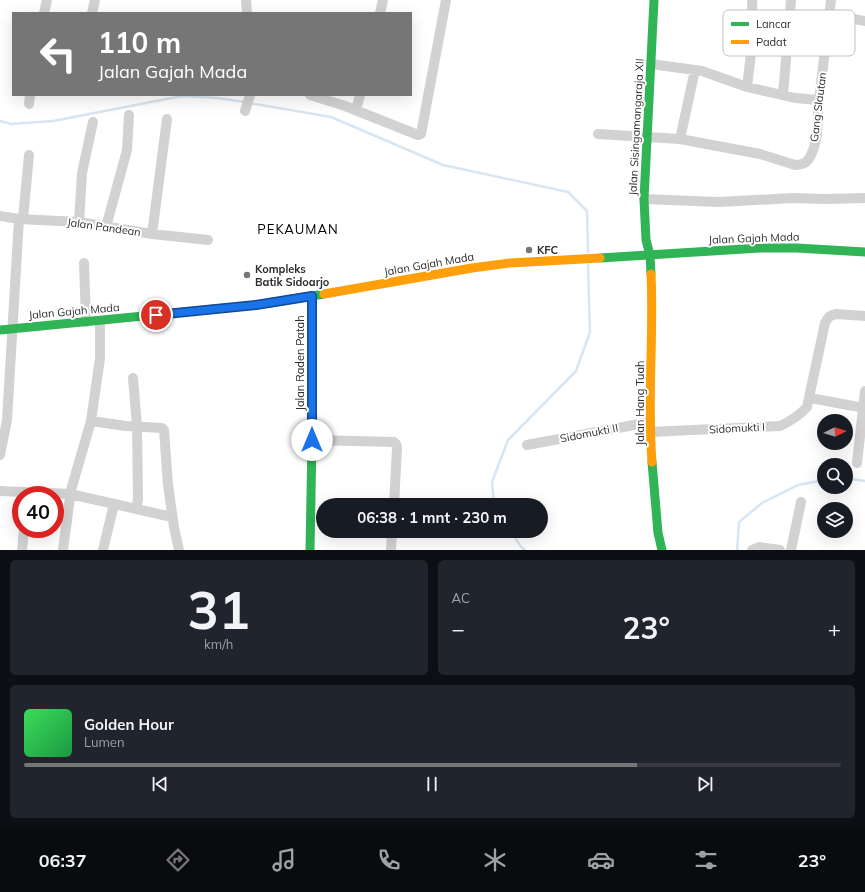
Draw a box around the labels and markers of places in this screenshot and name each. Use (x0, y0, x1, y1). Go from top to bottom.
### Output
place label: KFC (537, 243, 558, 257)
marker: KFC (524, 245, 534, 255)
place label: Kompleks Batik Sidoarjo (255, 262, 330, 289)
marker: Kompleks Batik Sidoarjo (242, 270, 252, 280)
pin (139, 298, 173, 332)

